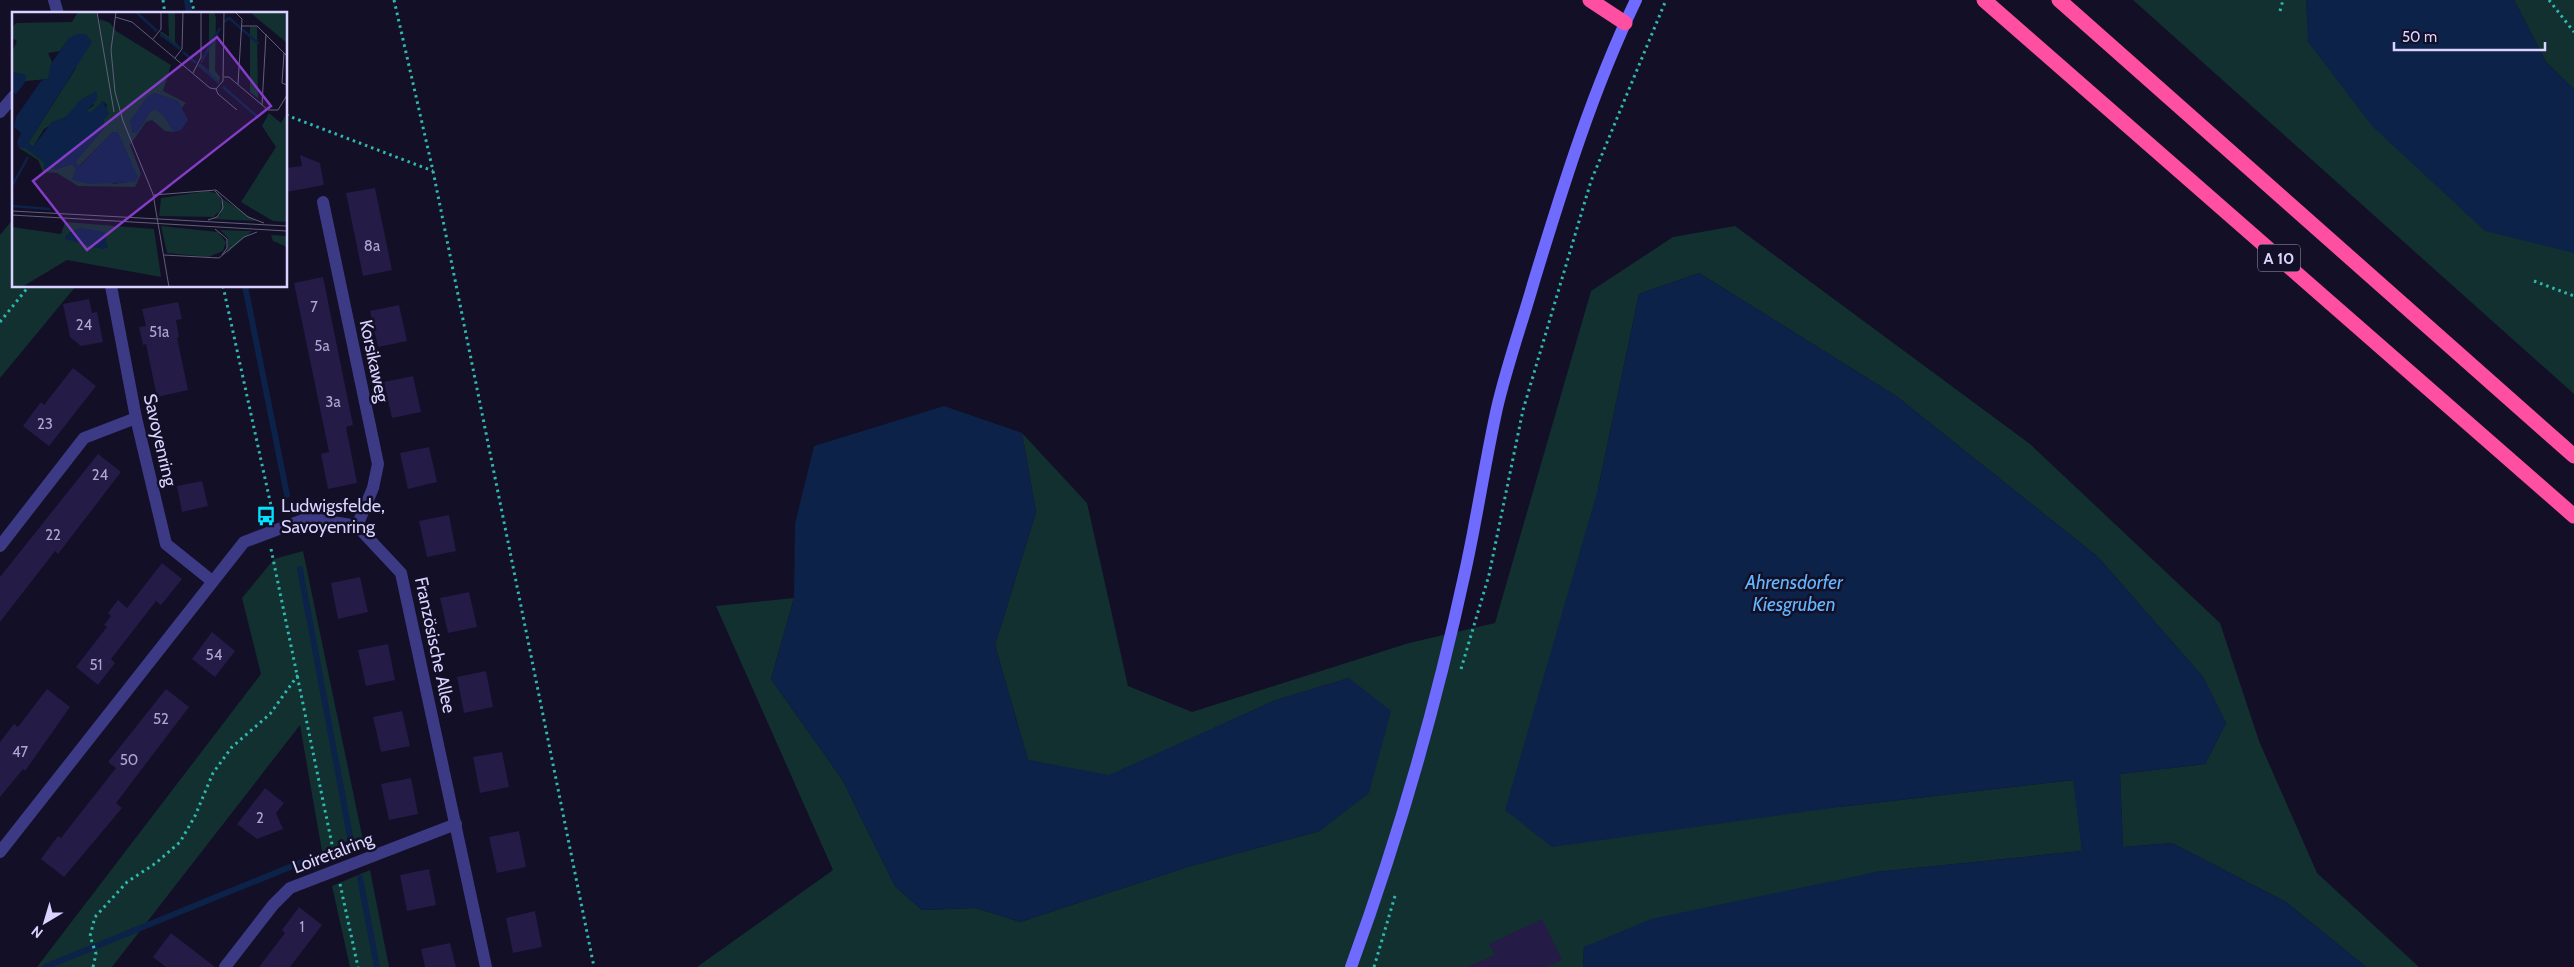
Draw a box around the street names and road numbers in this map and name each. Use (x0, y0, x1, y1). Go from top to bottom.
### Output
road number: A 10 (2258, 244, 2300, 272)
street label: Korsikaweg (355, 318, 394, 405)
street label: Savoyenring (139, 392, 182, 489)
street label: Französische Allee (410, 575, 460, 715)
street label: Loiretalring (290, 827, 377, 878)

